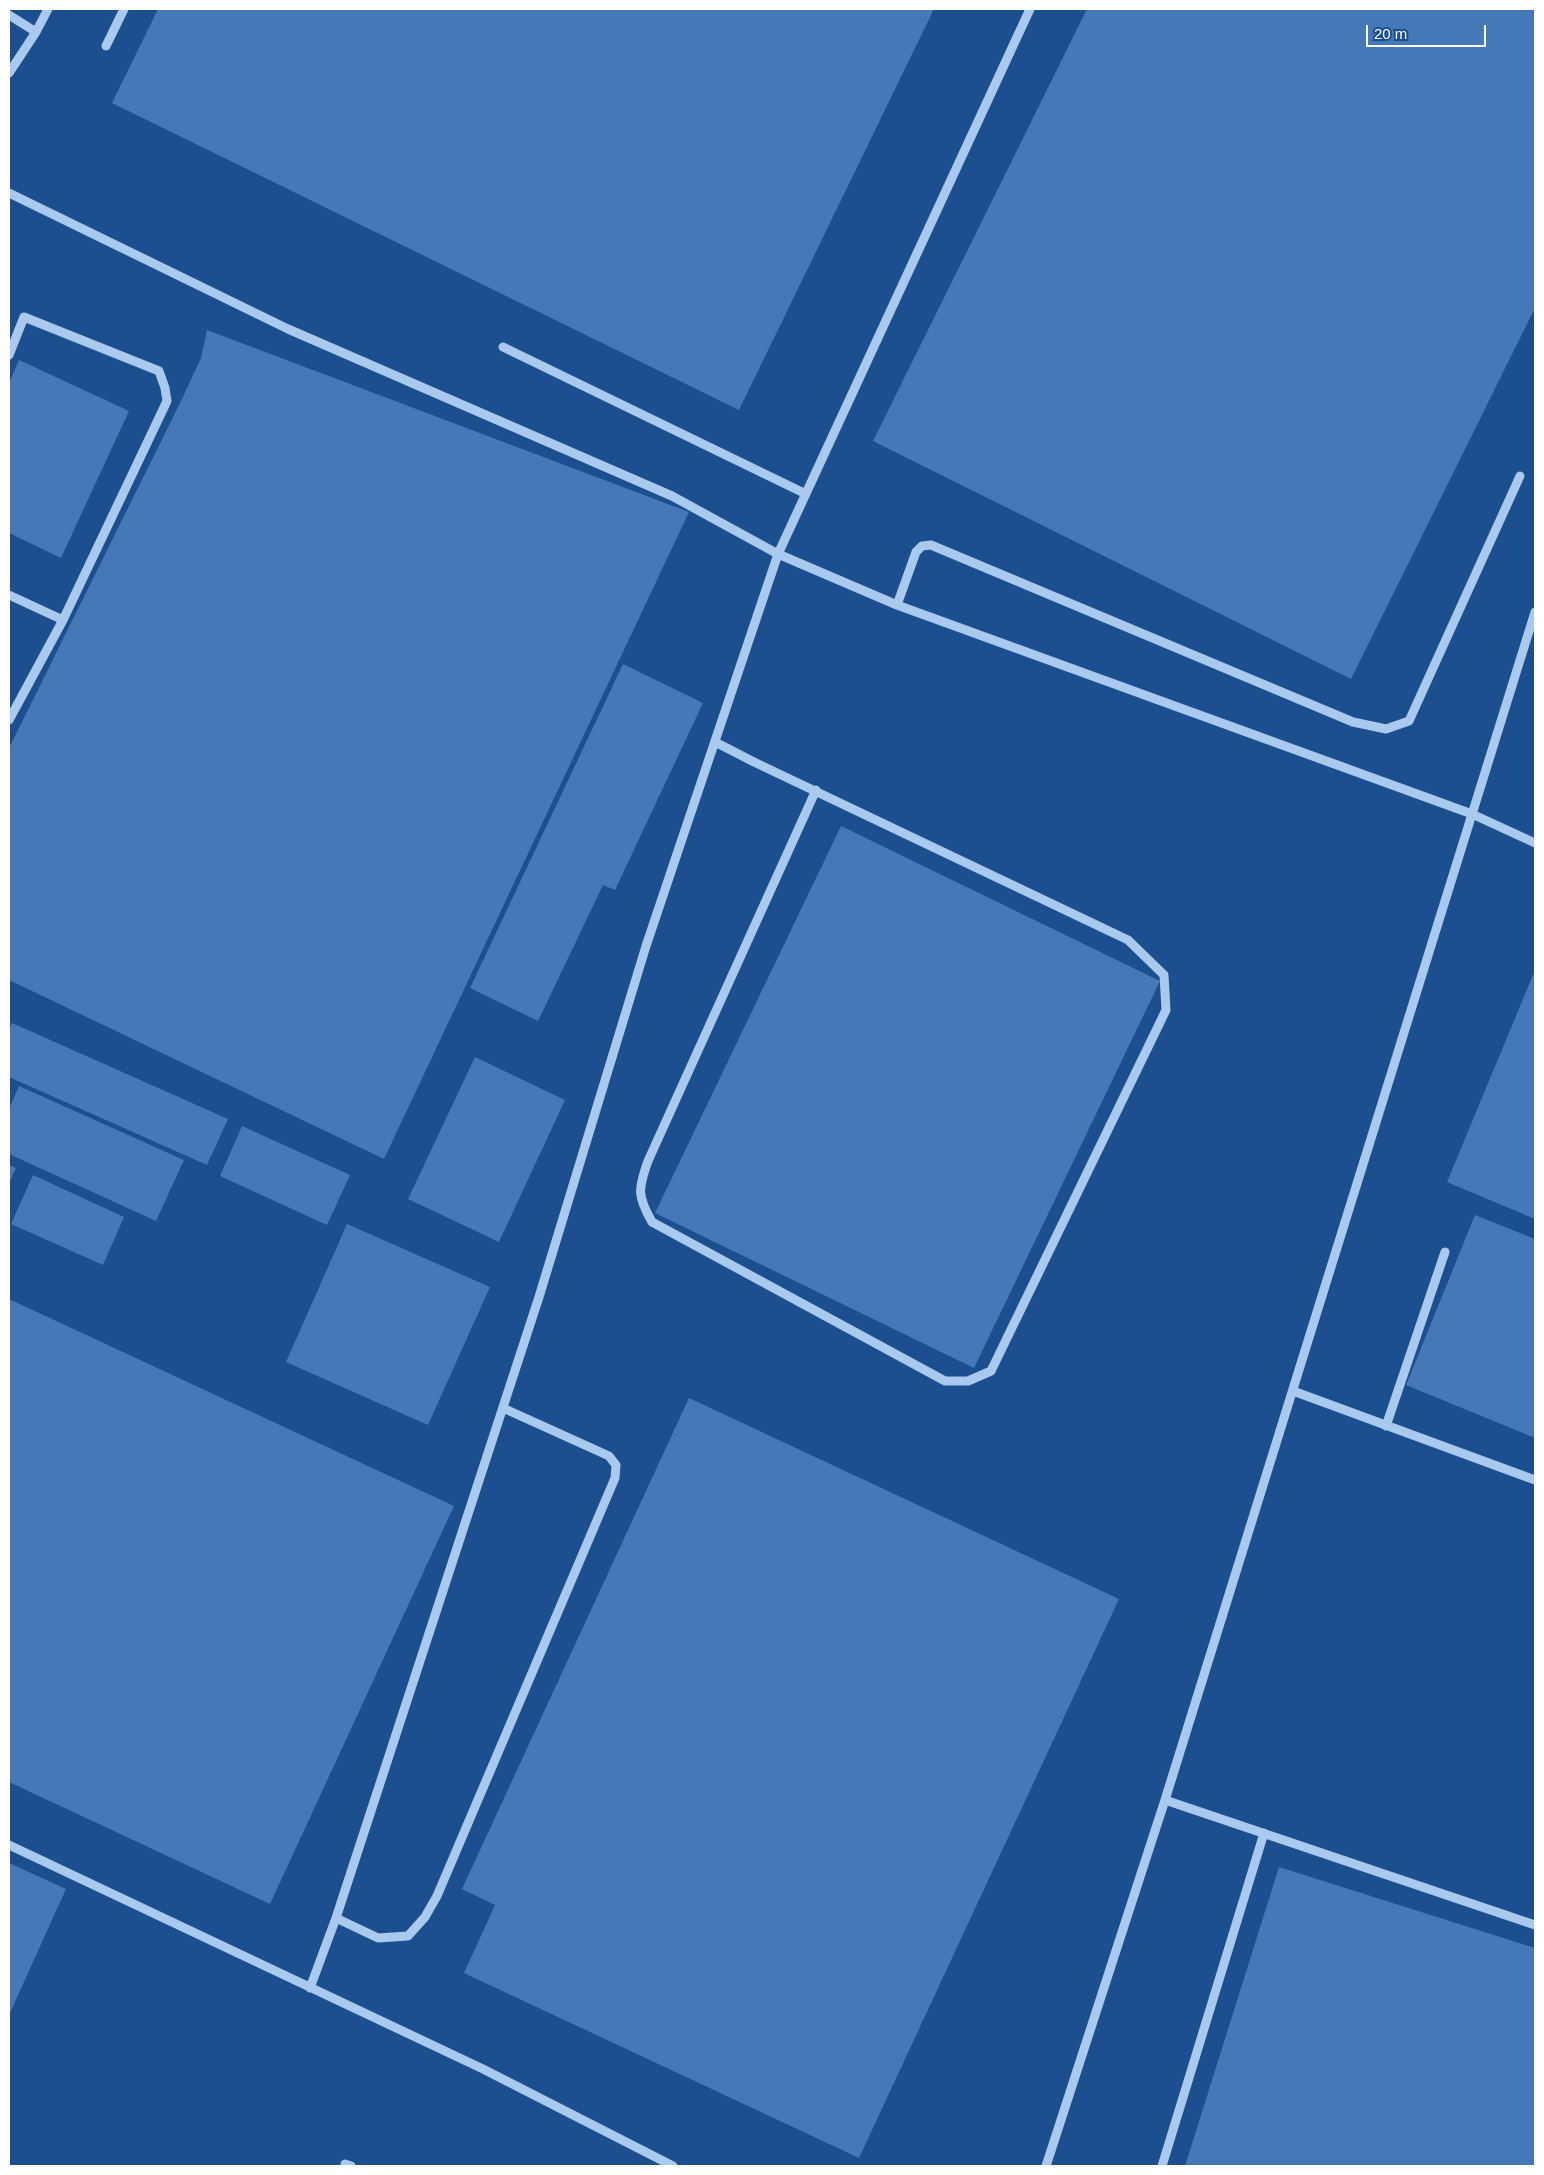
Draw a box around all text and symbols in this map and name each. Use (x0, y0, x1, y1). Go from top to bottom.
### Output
scale bar (1369, 15, 1489, 47)
text: 20 m (1374, 25, 1407, 42)

